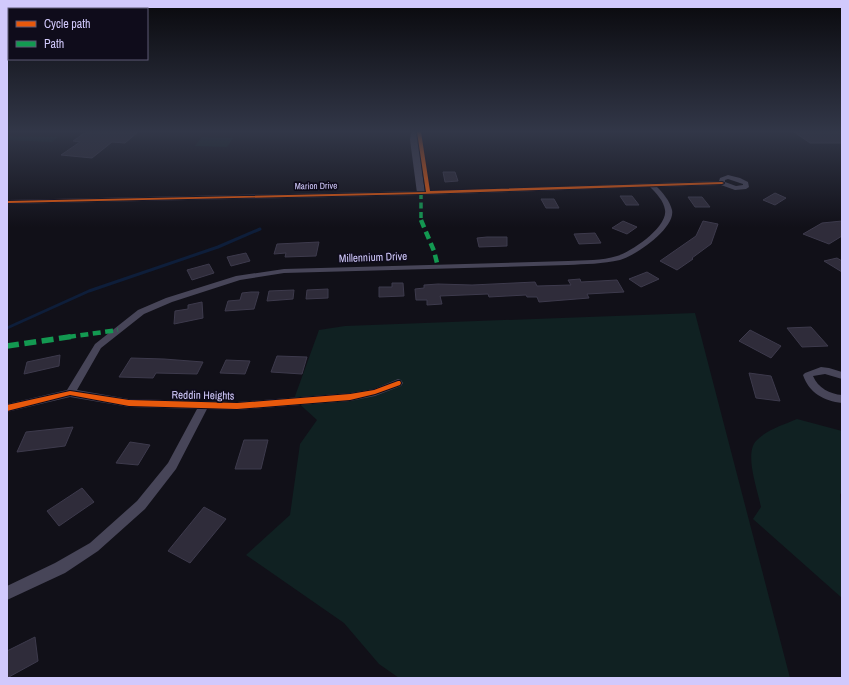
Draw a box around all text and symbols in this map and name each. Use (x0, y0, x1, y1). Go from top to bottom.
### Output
legend (8, 8, 148, 60)
text: Cycle path (44, 16, 91, 32)
text: Path (44, 36, 64, 52)
street label: Marion Drive (295, 180, 337, 192)
street label: Millennium Drive (339, 249, 407, 265)
street label: Reddin Heights (172, 387, 235, 403)

